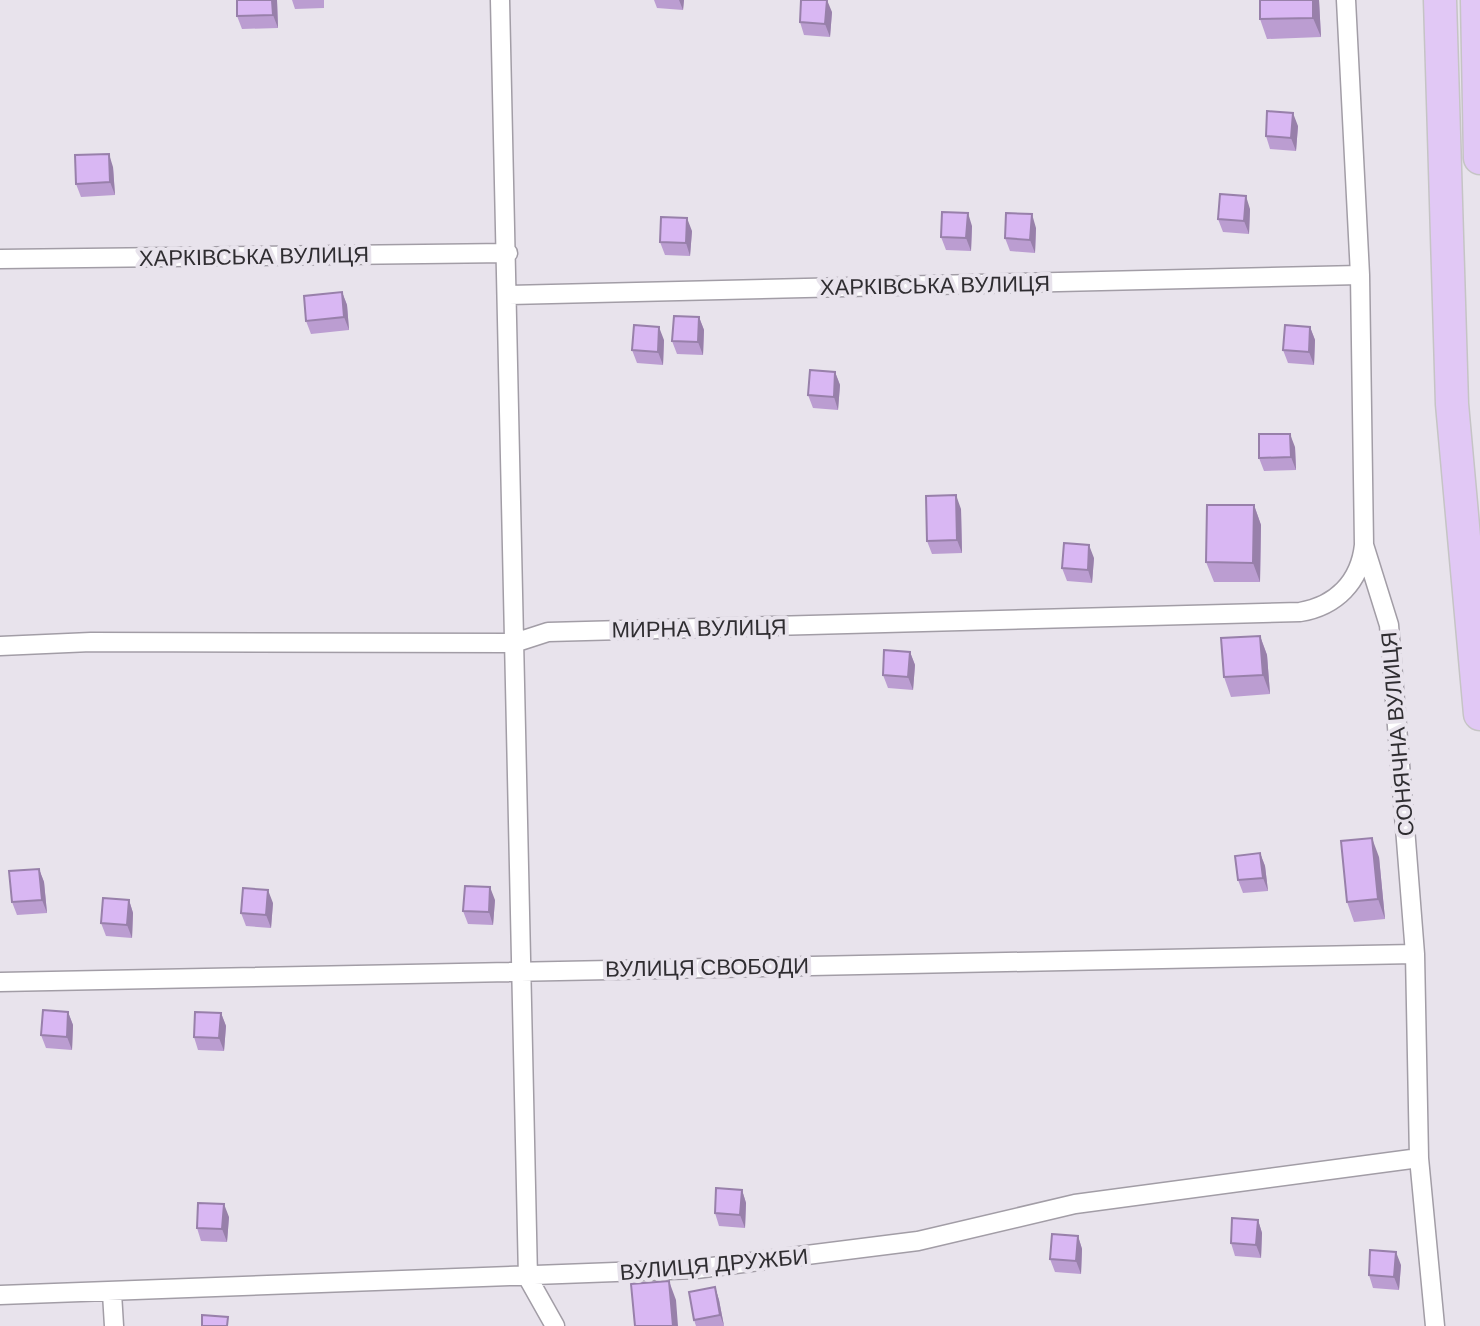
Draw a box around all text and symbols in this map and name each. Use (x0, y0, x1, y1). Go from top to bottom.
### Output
street label: ХАРКІВСЬКА ВУЛИЦЯ (139, 240, 369, 273)
street label: ХАРКІВСЬКА ВУЛИЦЯ (820, 269, 1050, 302)
street label: МИРНА ВУЛИЦЯ (611, 612, 787, 645)
street label: СОНЯЧНА ВУЛИЦЯ (1374, 631, 1421, 837)
street label: ВУЛИЦЯ СВОБОДИ (605, 951, 809, 984)
street label: ВУЛИЦЯ ДРУЖБИ (619, 1242, 809, 1287)

